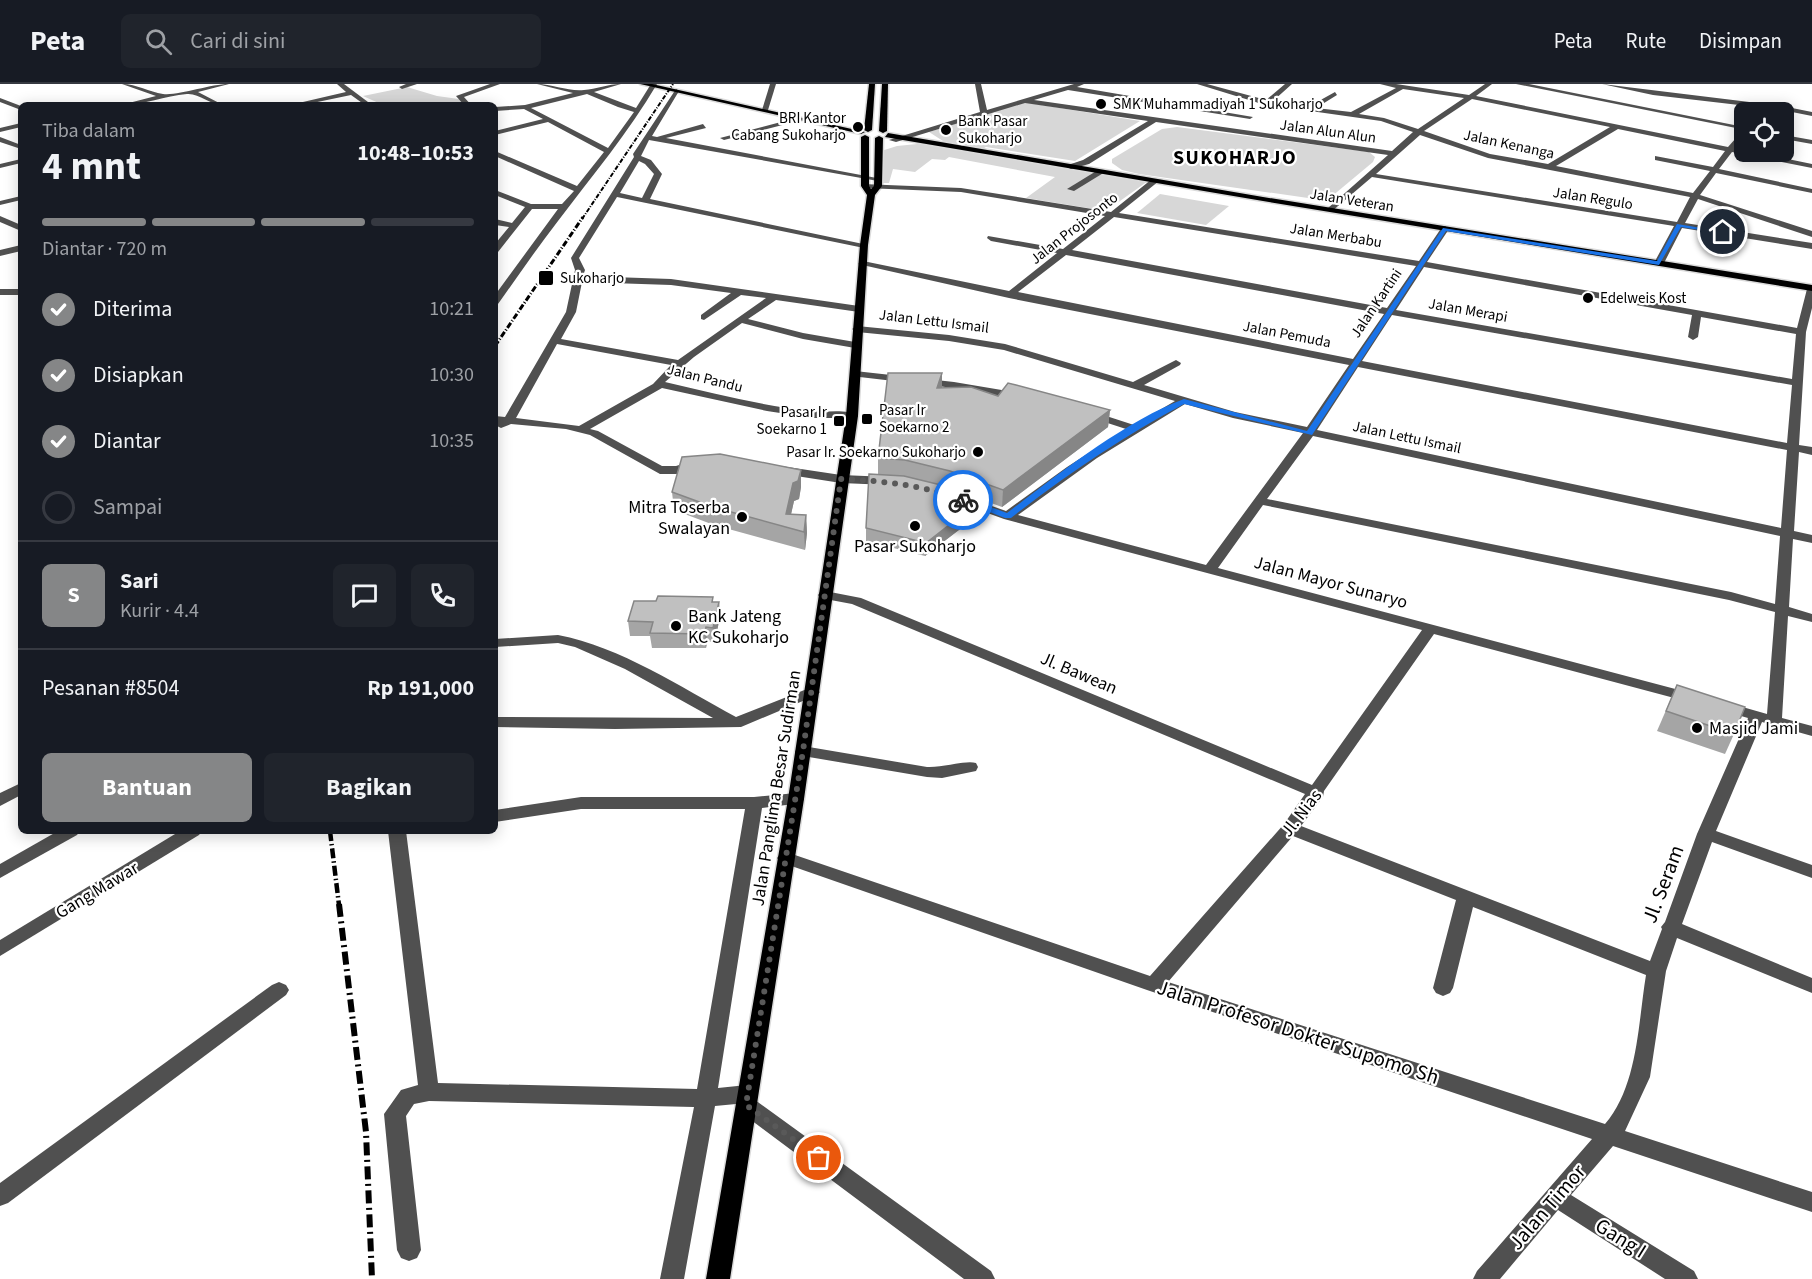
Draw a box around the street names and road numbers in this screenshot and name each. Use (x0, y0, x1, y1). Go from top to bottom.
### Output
street label: Jalan Alun Alun (1278, 114, 1377, 149)
street label: Jalan Kenanga (1462, 125, 1556, 164)
street label: Jalan Regulo (1551, 182, 1634, 215)
street label: Jalan Veteran (1308, 183, 1396, 218)
street label: Jalan Projosonto (1026, 187, 1123, 269)
street label: Jalan Merbabu (1288, 218, 1383, 253)
street label: Jalan Kartini (1345, 264, 1407, 342)
street label: Jalan Merapi (1427, 293, 1509, 328)
street label: Jalan Lettu Ismail (878, 304, 990, 339)
street label: Jalan Pemuda (1241, 316, 1333, 353)
street label: Jalan Pandu (665, 359, 745, 398)
street label: Jalan Lettu Ismail (1351, 416, 1463, 459)
street label: Jalan Mayor Sunaryo (1251, 550, 1410, 615)
street label: Jl. Bawean (1036, 646, 1121, 701)
street label: Jalan Panglima Besar Sudirman (745, 668, 808, 908)
street label: Jl. Nias (1275, 784, 1328, 842)
street label: Jl. Seram (1634, 841, 1692, 927)
street label: Gang Mawar (51, 855, 144, 925)
street label: Jalan Profesor Dokter Supomo Sh (1153, 972, 1443, 1092)
street label: Jalan Timor (1501, 1157, 1593, 1256)
street label: Gang I (1590, 1211, 1652, 1265)

